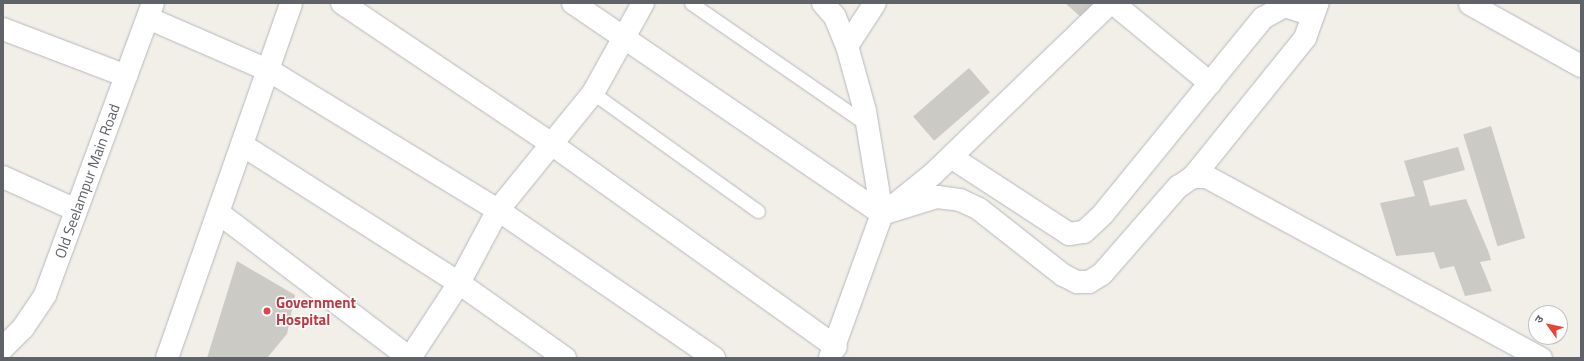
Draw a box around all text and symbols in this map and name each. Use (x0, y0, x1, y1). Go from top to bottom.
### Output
street label: Old Seelampur Main Road (51, 101, 123, 261)
place label: Government Hospital (276, 293, 356, 328)
marker: Government Hospital (261, 305, 273, 317)
north arrow (1528, 305, 1568, 345)
text: उ (1530, 312, 1547, 326)

